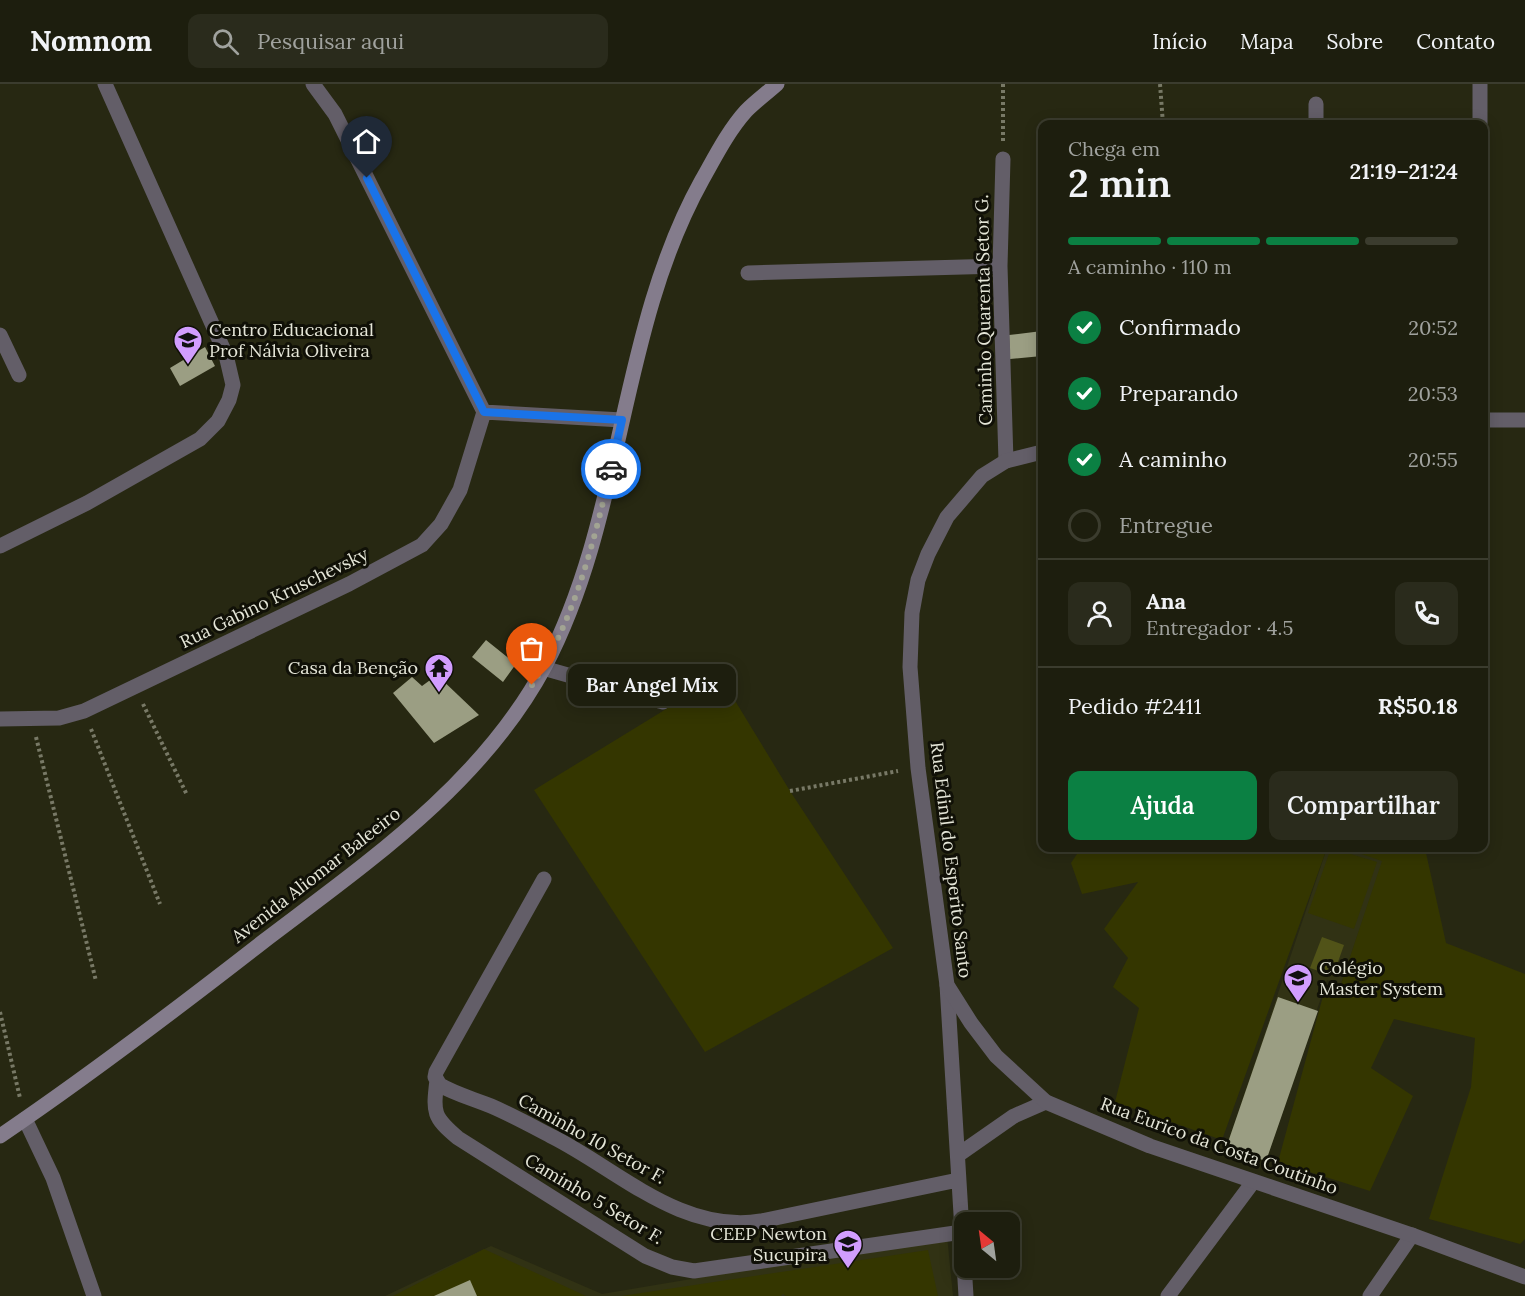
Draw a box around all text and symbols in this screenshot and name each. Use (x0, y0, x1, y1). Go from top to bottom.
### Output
search box (188, 14, 608, 68)
text: Nomnom (30, 23, 152, 59)
icon: search (209, 25, 242, 58)
text: Pesquisar aqui (257, 27, 404, 55)
text: Início (1152, 28, 1207, 55)
text: Mapa (1240, 28, 1294, 55)
text: Sobre (1327, 28, 1383, 55)
text: Contato (1416, 28, 1495, 55)
pin (341, 116, 392, 178)
icon: home (350, 125, 383, 158)
text: Chega em (1068, 136, 1160, 161)
text: 21:19–21:24 (1349, 157, 1458, 185)
text: 2 min (1068, 158, 1171, 208)
street label: Caminho Quarenta Setor G. (970, 194, 997, 426)
text: A caminho · 110 m (1068, 254, 1232, 279)
icon: check (1068, 311, 1101, 344)
text: Confirmado (1119, 313, 1241, 341)
text: 20:52 (1408, 315, 1458, 340)
place label: Centro Educacional Prof Nálvia Oliveira (209, 318, 374, 362)
school or university icon: Centro Educacional Prof Nálvia Oliveira (172, 324, 204, 366)
icon: check (1068, 377, 1101, 410)
text: Preparando (1119, 379, 1238, 407)
text: 20:53 (1408, 381, 1458, 406)
courier (581, 439, 641, 499)
icon: check (1068, 443, 1101, 476)
text: A caminho (1119, 445, 1227, 473)
text: 20:55 (1408, 447, 1458, 472)
icon: car (595, 453, 628, 486)
text: Entregue (1119, 511, 1213, 539)
street label: Rua Gabino Kruschevsky (176, 542, 372, 653)
button: person (1068, 582, 1131, 645)
button: phone (1395, 582, 1458, 645)
text: Ana (1146, 587, 1186, 615)
text: Entregador · 4.5 (1146, 615, 1293, 640)
pin (506, 623, 557, 685)
icon: bag (515, 632, 548, 665)
temple icon: Casa da Benção (423, 652, 455, 694)
place label: Casa da Benção (288, 656, 418, 679)
callout: Bar Angel Mix (568, 664, 736, 706)
text: Bar Angel Mix (586, 672, 718, 697)
text: Pedido #2411 (1068, 692, 1202, 720)
text: R$50.18 (1378, 692, 1458, 720)
street label: Rua Edinil do Esperito Santo (926, 740, 977, 979)
button: Ajuda (1068, 771, 1257, 840)
button: Compartilhar (1269, 771, 1458, 840)
street label: Avenida Aliomar Baleeiro (226, 801, 405, 948)
place label: Colégio Master System (1319, 956, 1443, 1000)
school or university icon: Colégio Master System (1282, 962, 1314, 1004)
street label: Caminho 10 Setor F. (514, 1088, 670, 1189)
street label: Rua Eurico da Costa Coutinho (1097, 1092, 1341, 1199)
street label: Caminho 5 Setor F. (521, 1148, 668, 1249)
north arrow (954, 1212, 1020, 1278)
map controls (954, 1212, 1020, 1278)
place label: CEEP Newton Sucupira (710, 1222, 827, 1266)
school or university icon: CEEP Newton Sucupira (832, 1228, 864, 1270)

